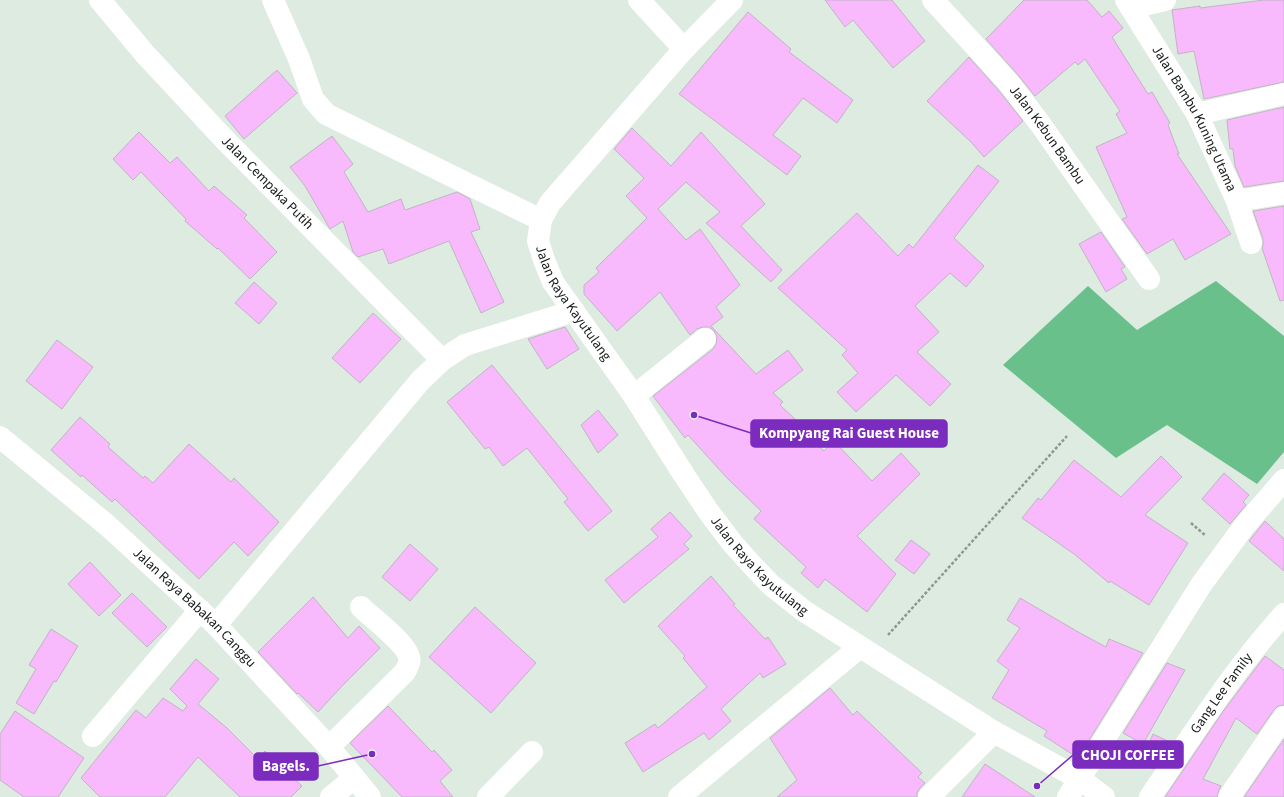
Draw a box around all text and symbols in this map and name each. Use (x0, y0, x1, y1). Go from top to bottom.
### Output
street label: Jalan Bambu Kuning Utama (1147, 42, 1241, 195)
street label: Jalan Kebun Bambu (1004, 81, 1090, 189)
street label: Jalan Cempaka Putih (217, 132, 318, 234)
street label: Jalan Raya Kayutulang (530, 243, 616, 365)
callout: Kompyang Rai Guest House (751, 420, 947, 447)
text: Kompyang Rai Guest House (759, 423, 939, 444)
street label: Jalan Raya Kayutulang (705, 512, 812, 621)
street label: Jalan Raya Babakan Canggu (128, 543, 261, 672)
street label: Gang Lee Family (1186, 648, 1258, 738)
callout: CHOJI COFFEE (1073, 741, 1183, 768)
text: CHOJI COFFEE (1081, 745, 1175, 766)
callout: Bagels. (254, 753, 318, 780)
text: Bagels. (262, 756, 310, 777)

